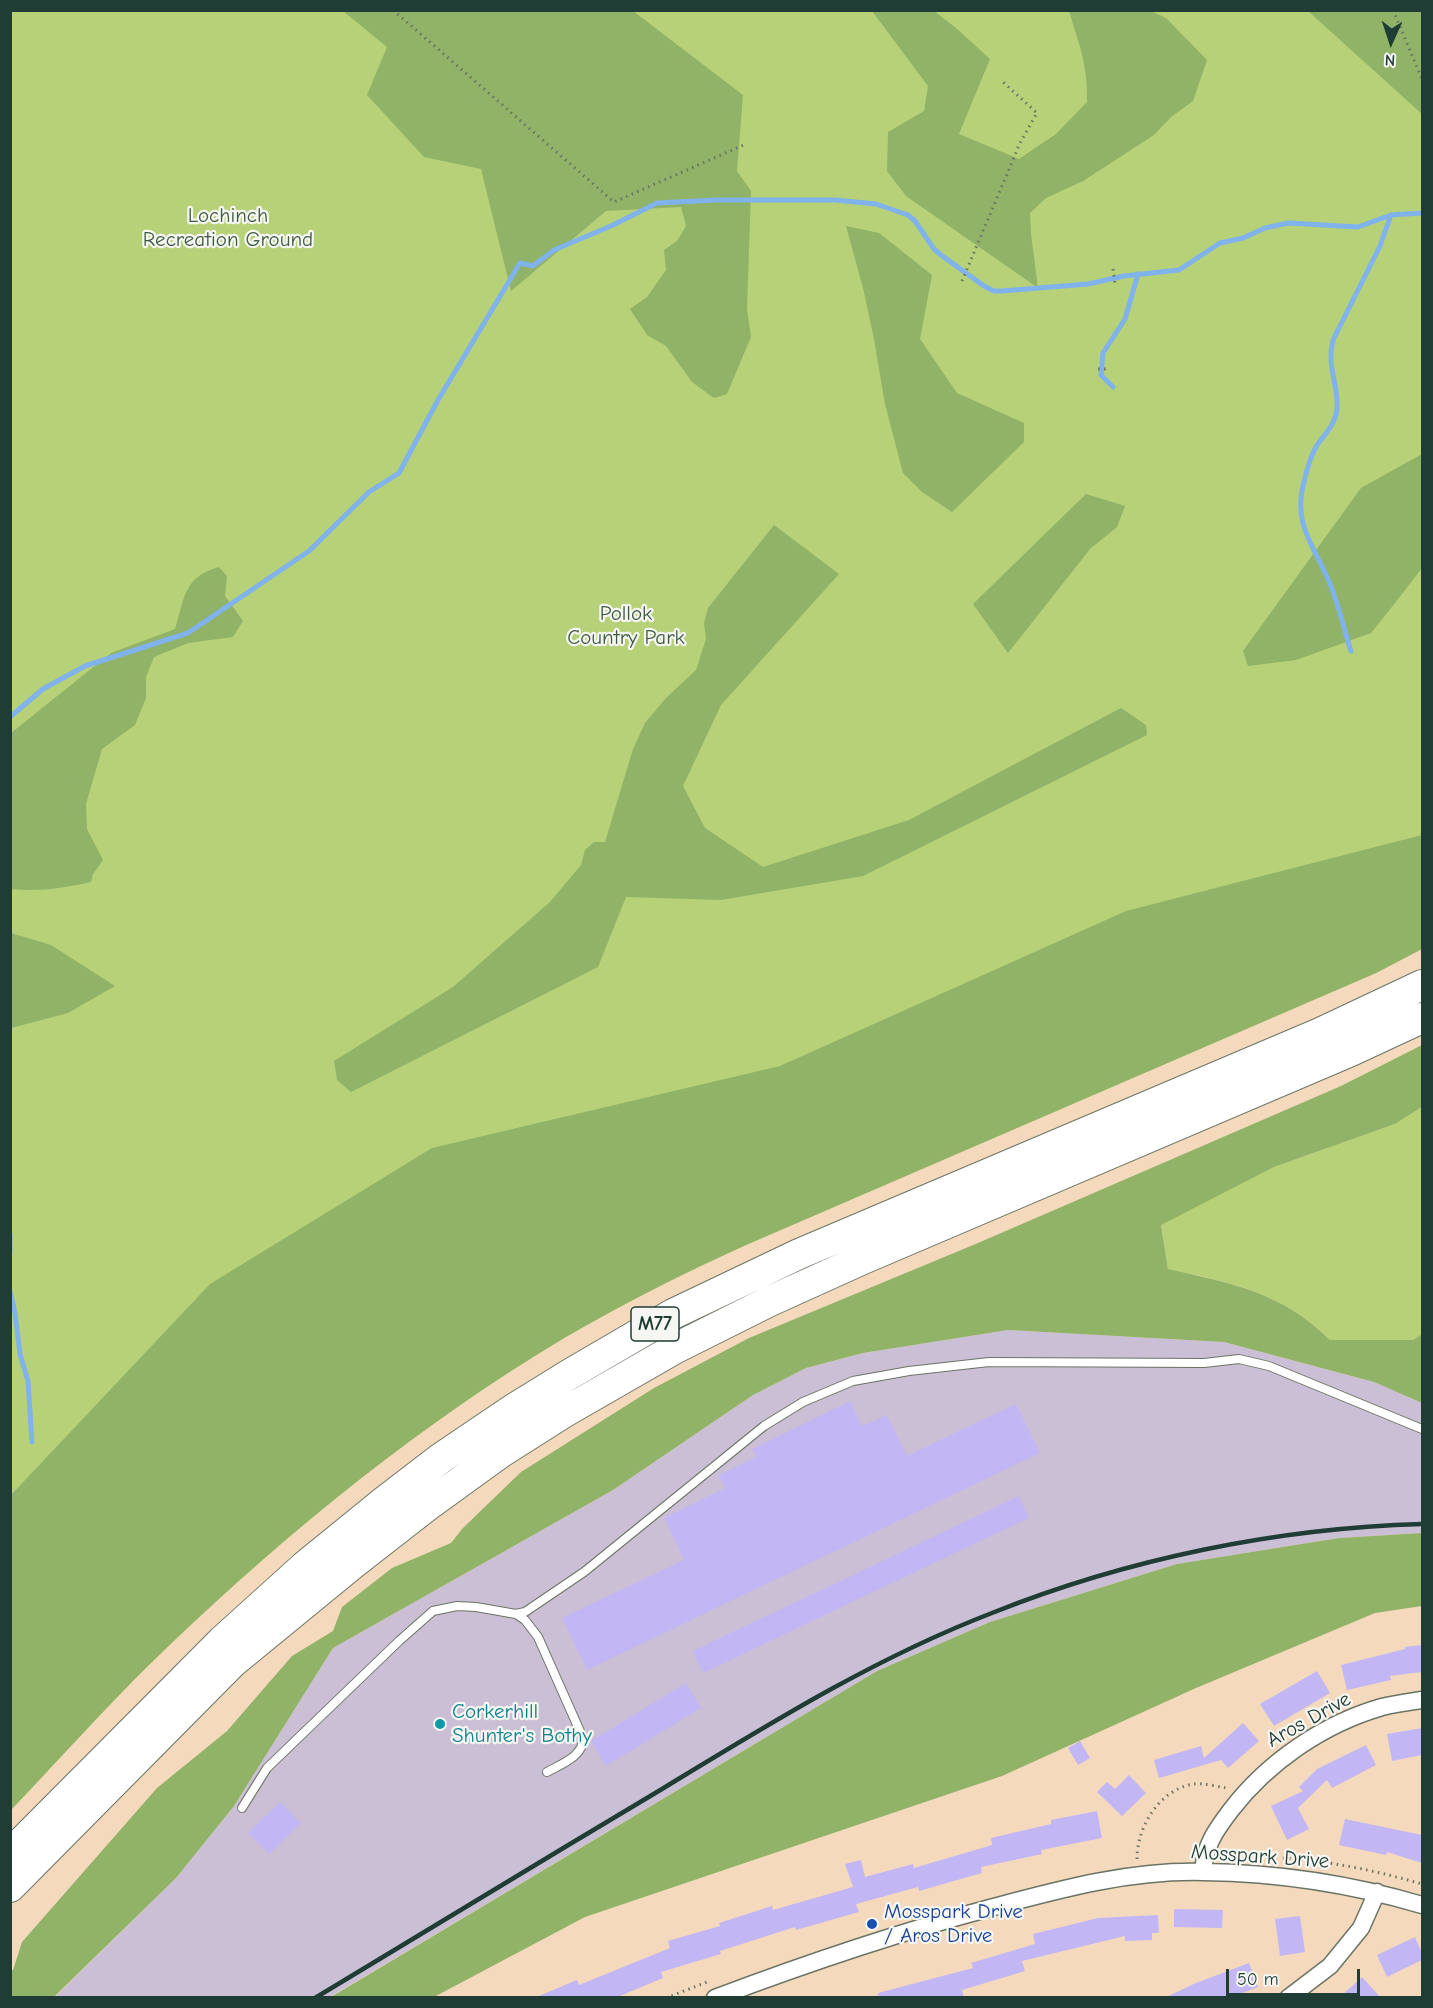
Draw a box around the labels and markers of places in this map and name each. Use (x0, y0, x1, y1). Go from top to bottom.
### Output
place label: Corkerhill Shunter's Bothy (452, 1699, 592, 1749)
marker: Corkerhill Shunter's Bothy (433, 1717, 447, 1731)
place label: Mosspark Drive / Aros Drive (884, 1899, 1023, 1949)
marker: Mosspark Drive / Aros Drive (865, 1917, 879, 1931)

